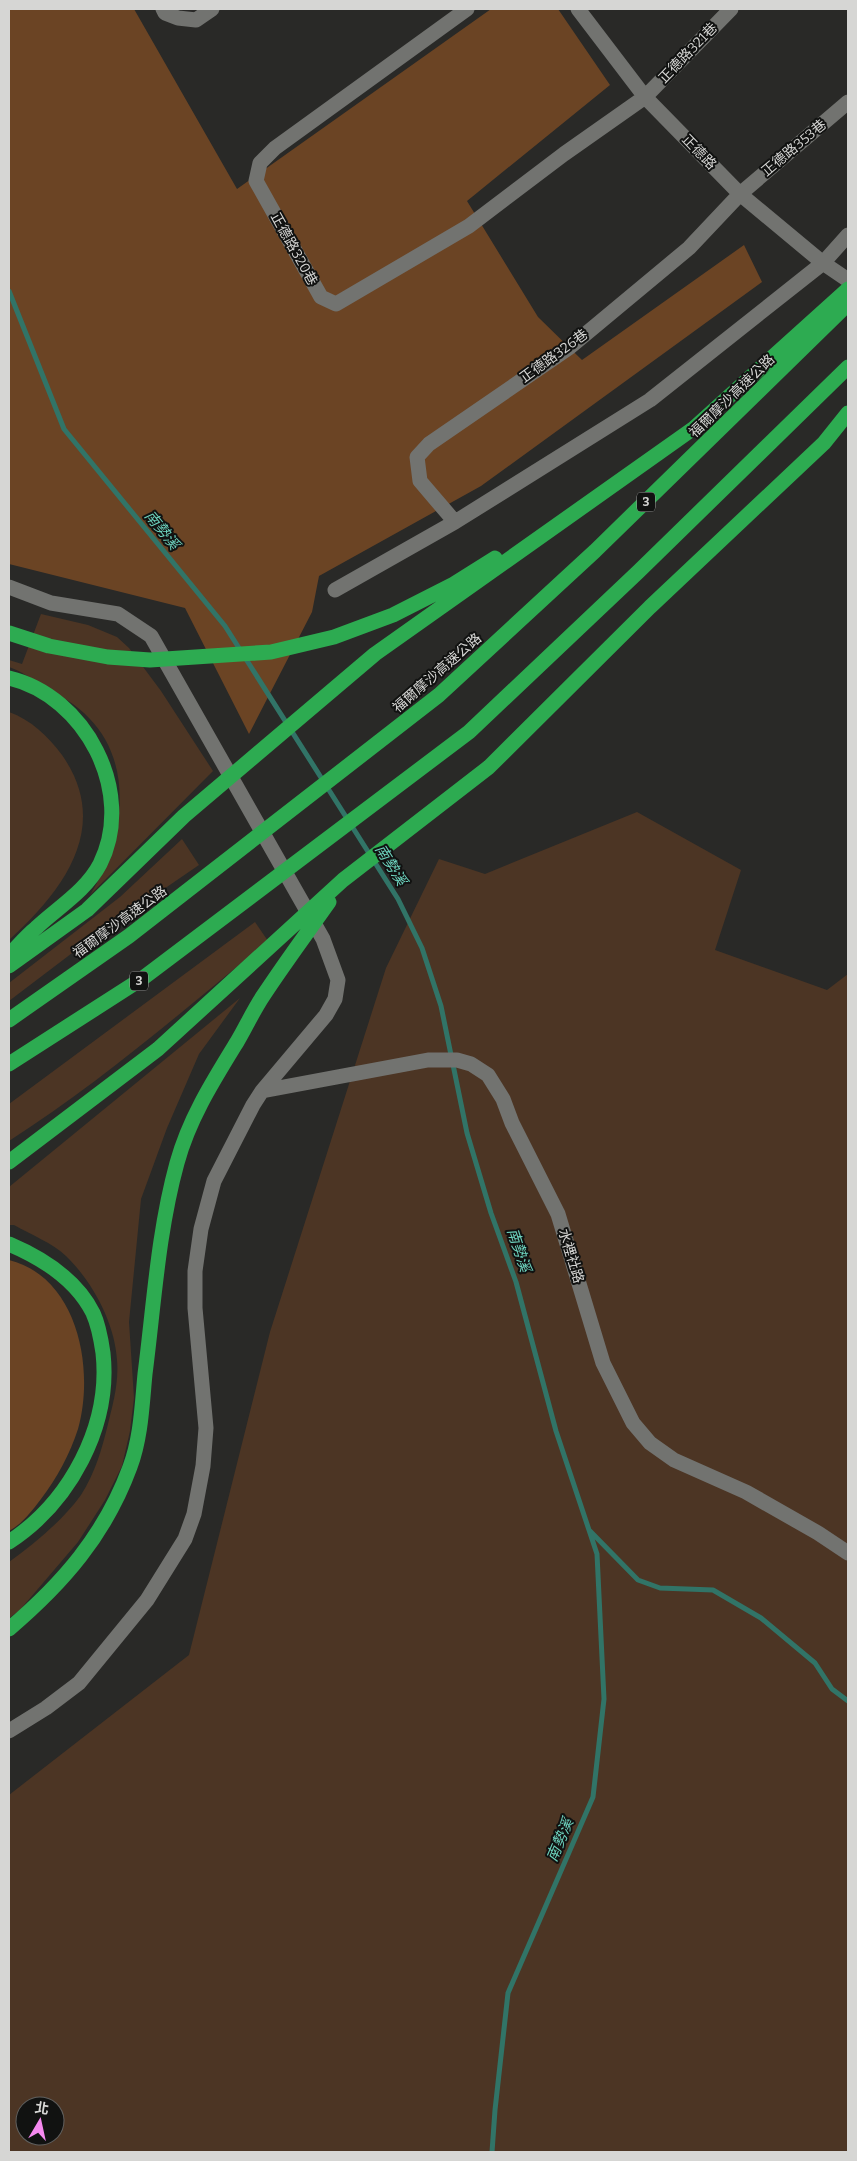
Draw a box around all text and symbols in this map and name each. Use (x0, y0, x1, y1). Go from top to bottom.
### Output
street label: 正德路321巷 (655, 19, 721, 87)
street label: 正德路353巷 (758, 116, 830, 180)
street label: 正德路 (678, 131, 720, 173)
street label: 正德路320巷 (267, 210, 321, 288)
street label: 正德路326巷 (517, 326, 591, 386)
street label: 福爾摩沙高速公路 (686, 351, 778, 441)
road number: 3 (637, 492, 655, 512)
water label: 南勢溪 (141, 507, 184, 555)
street label: 福爾摩沙高速公路 (389, 630, 485, 716)
water label: 南勢溪 (371, 841, 412, 891)
street label: 福爾摩沙高速公路 (70, 882, 170, 962)
road number: 3 (130, 971, 148, 990)
water label: 南勢溪 (503, 1226, 535, 1276)
street label: 水裡社路 (555, 1227, 587, 1285)
water label: 南勢溪 (543, 1814, 578, 1864)
north arrow (15, 2096, 65, 2146)
text: 北 (34, 2099, 50, 2118)

